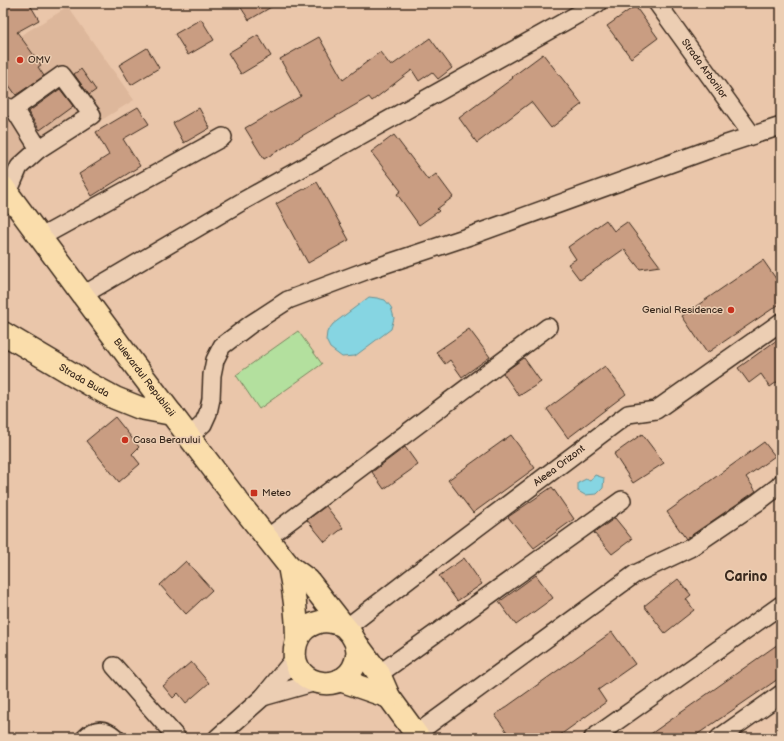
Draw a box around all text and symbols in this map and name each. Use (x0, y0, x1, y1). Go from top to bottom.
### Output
street label: Strada Arborilor (679, 36, 730, 101)
place label: OMV (28, 54, 51, 66)
marker: OMV (15, 55, 25, 65)
place label: Genial Residence (642, 304, 723, 316)
marker: Genial Residence (726, 305, 736, 315)
street label: Bulevardul Republicii (111, 336, 178, 419)
street label: Strada Buda (57, 361, 112, 400)
place label: Casa Berarului (133, 434, 200, 446)
marker: Casa Berarului (120, 435, 130, 445)
street label: Aleea Orizont (531, 443, 587, 489)
place label: Meteo (262, 487, 291, 499)
marker: Meteo (249, 488, 259, 498)
district label: Carino (725, 568, 767, 585)

